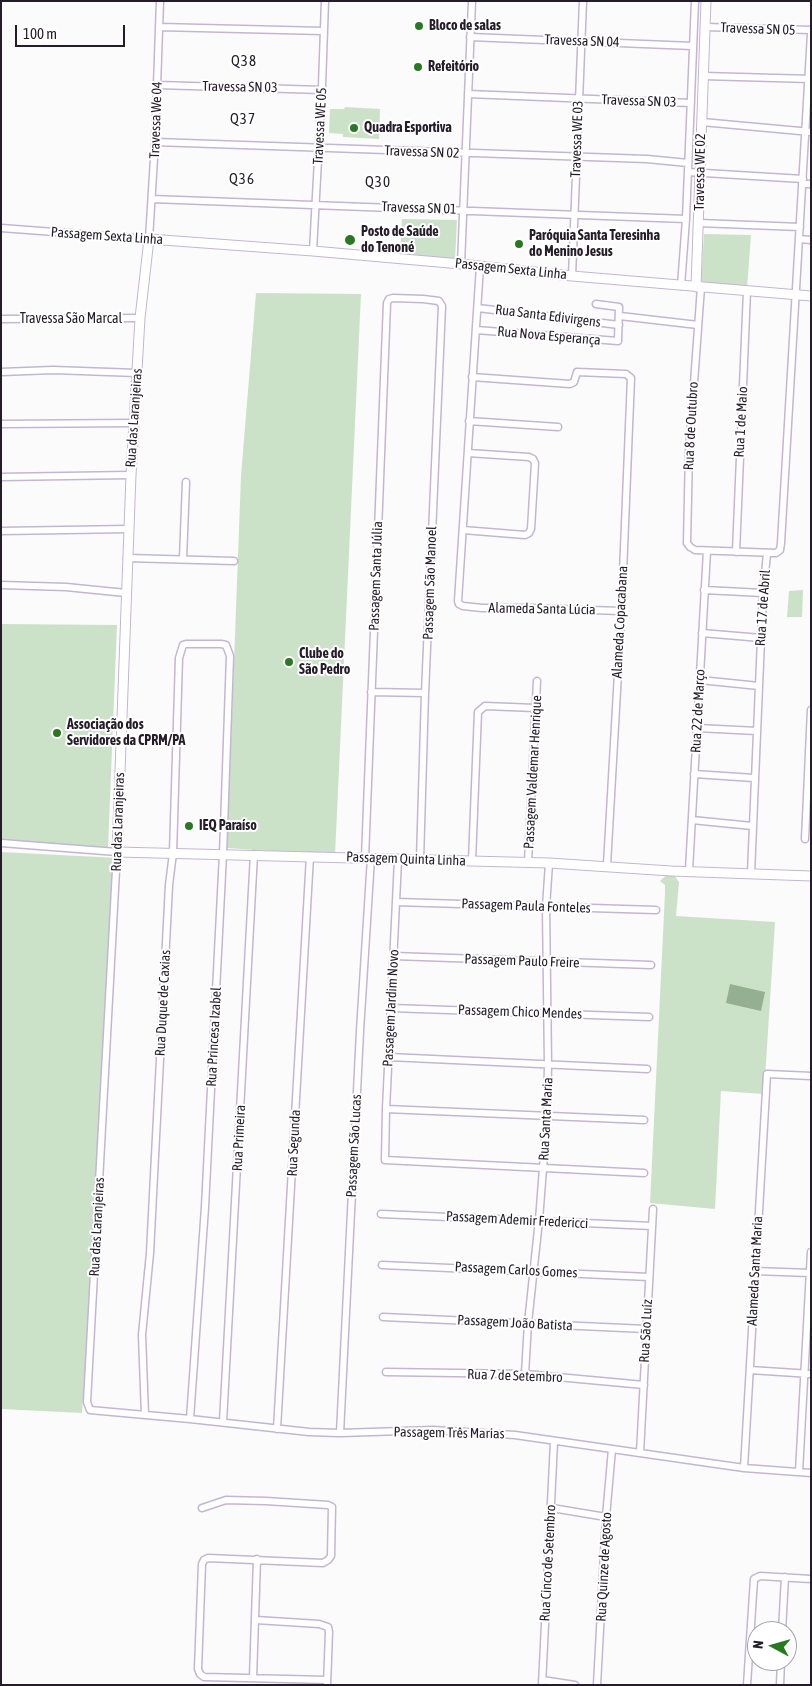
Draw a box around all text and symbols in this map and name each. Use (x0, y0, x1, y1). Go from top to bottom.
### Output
scale bar (18, 15, 128, 47)
place label: Bloco de salas (429, 18, 501, 34)
street label: Travessa SN 05 (720, 19, 796, 39)
marker: Bloco de salas (413, 20, 425, 32)
text: 100 m (23, 25, 57, 42)
street label: Travessa SN 04 (544, 31, 620, 51)
district label: Q38 (231, 52, 257, 70)
place label: Refeitório (428, 59, 479, 75)
marker: Refeitório (412, 61, 424, 73)
street label: Travessa SN 03 (202, 78, 278, 96)
street label: Travessa We 04 (146, 81, 166, 159)
street label: Travessa WE 05 (310, 87, 330, 165)
street label: Travessa SN 03 (601, 91, 677, 111)
street label: Travessa WE 03 (567, 100, 587, 178)
district label: Q37 (230, 110, 256, 128)
place label: Quadra Esportiva (364, 120, 452, 136)
marker: Quadra Esportiva (348, 122, 360, 134)
street label: Travessa WE 02 (691, 133, 709, 211)
street label: Travessa SN 02 (384, 142, 460, 162)
district label: Q36 (229, 170, 255, 188)
district label: Q30 (365, 173, 391, 191)
street label: Travessa SN 01 (381, 198, 457, 218)
street label: Passagem Sexta Linha (50, 224, 164, 248)
place label: Posto de Saúde do Tenoné (361, 224, 439, 256)
place label: Paróquia Santa Teresinha do Menino Jesus (529, 228, 660, 260)
marker: Posto de Saúde do Tenoné (343, 233, 357, 247)
marker: Paróquia Santa Teresinha do Menino Jesus (513, 238, 525, 250)
street label: Passagem Sexta Linha (454, 255, 568, 283)
street label: Rua Santa Edivirgens (494, 301, 602, 331)
street label: Travessa São Marcal (20, 311, 122, 327)
street label: Rua Nova Esperança (497, 323, 601, 349)
street label: Rua das Laranjeiras (122, 368, 146, 468)
street label: Rua 8 de Outubro (680, 381, 702, 471)
street label: Rua 1 de Maio (731, 386, 751, 458)
street label: Passagem Santa Júlia (366, 521, 386, 631)
street label: Passagem São Manoel (420, 526, 440, 640)
street label: Alameda Copacabana (609, 565, 631, 679)
street label: Rua 17 de Abril (752, 569, 774, 647)
street label: Alameda Santa Lúcia (488, 600, 596, 618)
place label: Clube do São Pedro (299, 646, 350, 679)
marker: Clube do São Pedro (283, 656, 295, 668)
street label: Rua 22 de Março (687, 669, 709, 753)
street label: Passagem Valdemar Henrique (521, 695, 545, 849)
place label: Associação dos Servidores da CPRM/PA (67, 717, 185, 750)
marker: Associação dos Servidores da CPRM/PA (51, 727, 63, 739)
street label: Rua das Laranjeiras (108, 772, 128, 872)
place label: IEQ Paraíso (199, 818, 257, 834)
marker: IEQ Paraíso (183, 820, 195, 832)
street label: Passagem Quinta Linha (346, 849, 466, 869)
street label: Passagem Paula Fonteles (461, 895, 591, 917)
street label: Rua Duque de Caxias (152, 949, 174, 1057)
street label: Passagem Jardim Novo (380, 949, 402, 1067)
street label: Passagem Paulo Freire (464, 951, 580, 971)
street label: Rua Princesa Izabel (203, 987, 225, 1087)
street label: Passagem Chico Mendes (458, 1001, 582, 1023)
street label: Rua Santa Maria (535, 1077, 557, 1161)
street label: Passagem São Lucas (343, 1094, 365, 1198)
street label: Rua Primeira (229, 1104, 249, 1172)
street label: Rua Segunda (284, 1109, 304, 1177)
street label: Rua das Laranjeiras (86, 1177, 108, 1277)
street label: Passagem Ademir Fredericci (445, 1208, 589, 1232)
street label: Alameda Santa Maria (744, 1216, 766, 1326)
street label: Passagem Carlos Gomes (454, 1258, 578, 1282)
street label: Rua São Luíz (636, 1299, 656, 1363)
street label: Passagem João Batista (457, 1312, 573, 1334)
street label: Rua 7 de Setembro (467, 1366, 563, 1386)
street label: Passagem Três Marias (393, 1424, 505, 1442)
street label: Rua Cinco de Setembro (537, 1504, 559, 1622)
street label: Rua Quinze de Agosto (593, 1512, 615, 1622)
north arrow (747, 1621, 797, 1671)
text: N (750, 1640, 766, 1649)

